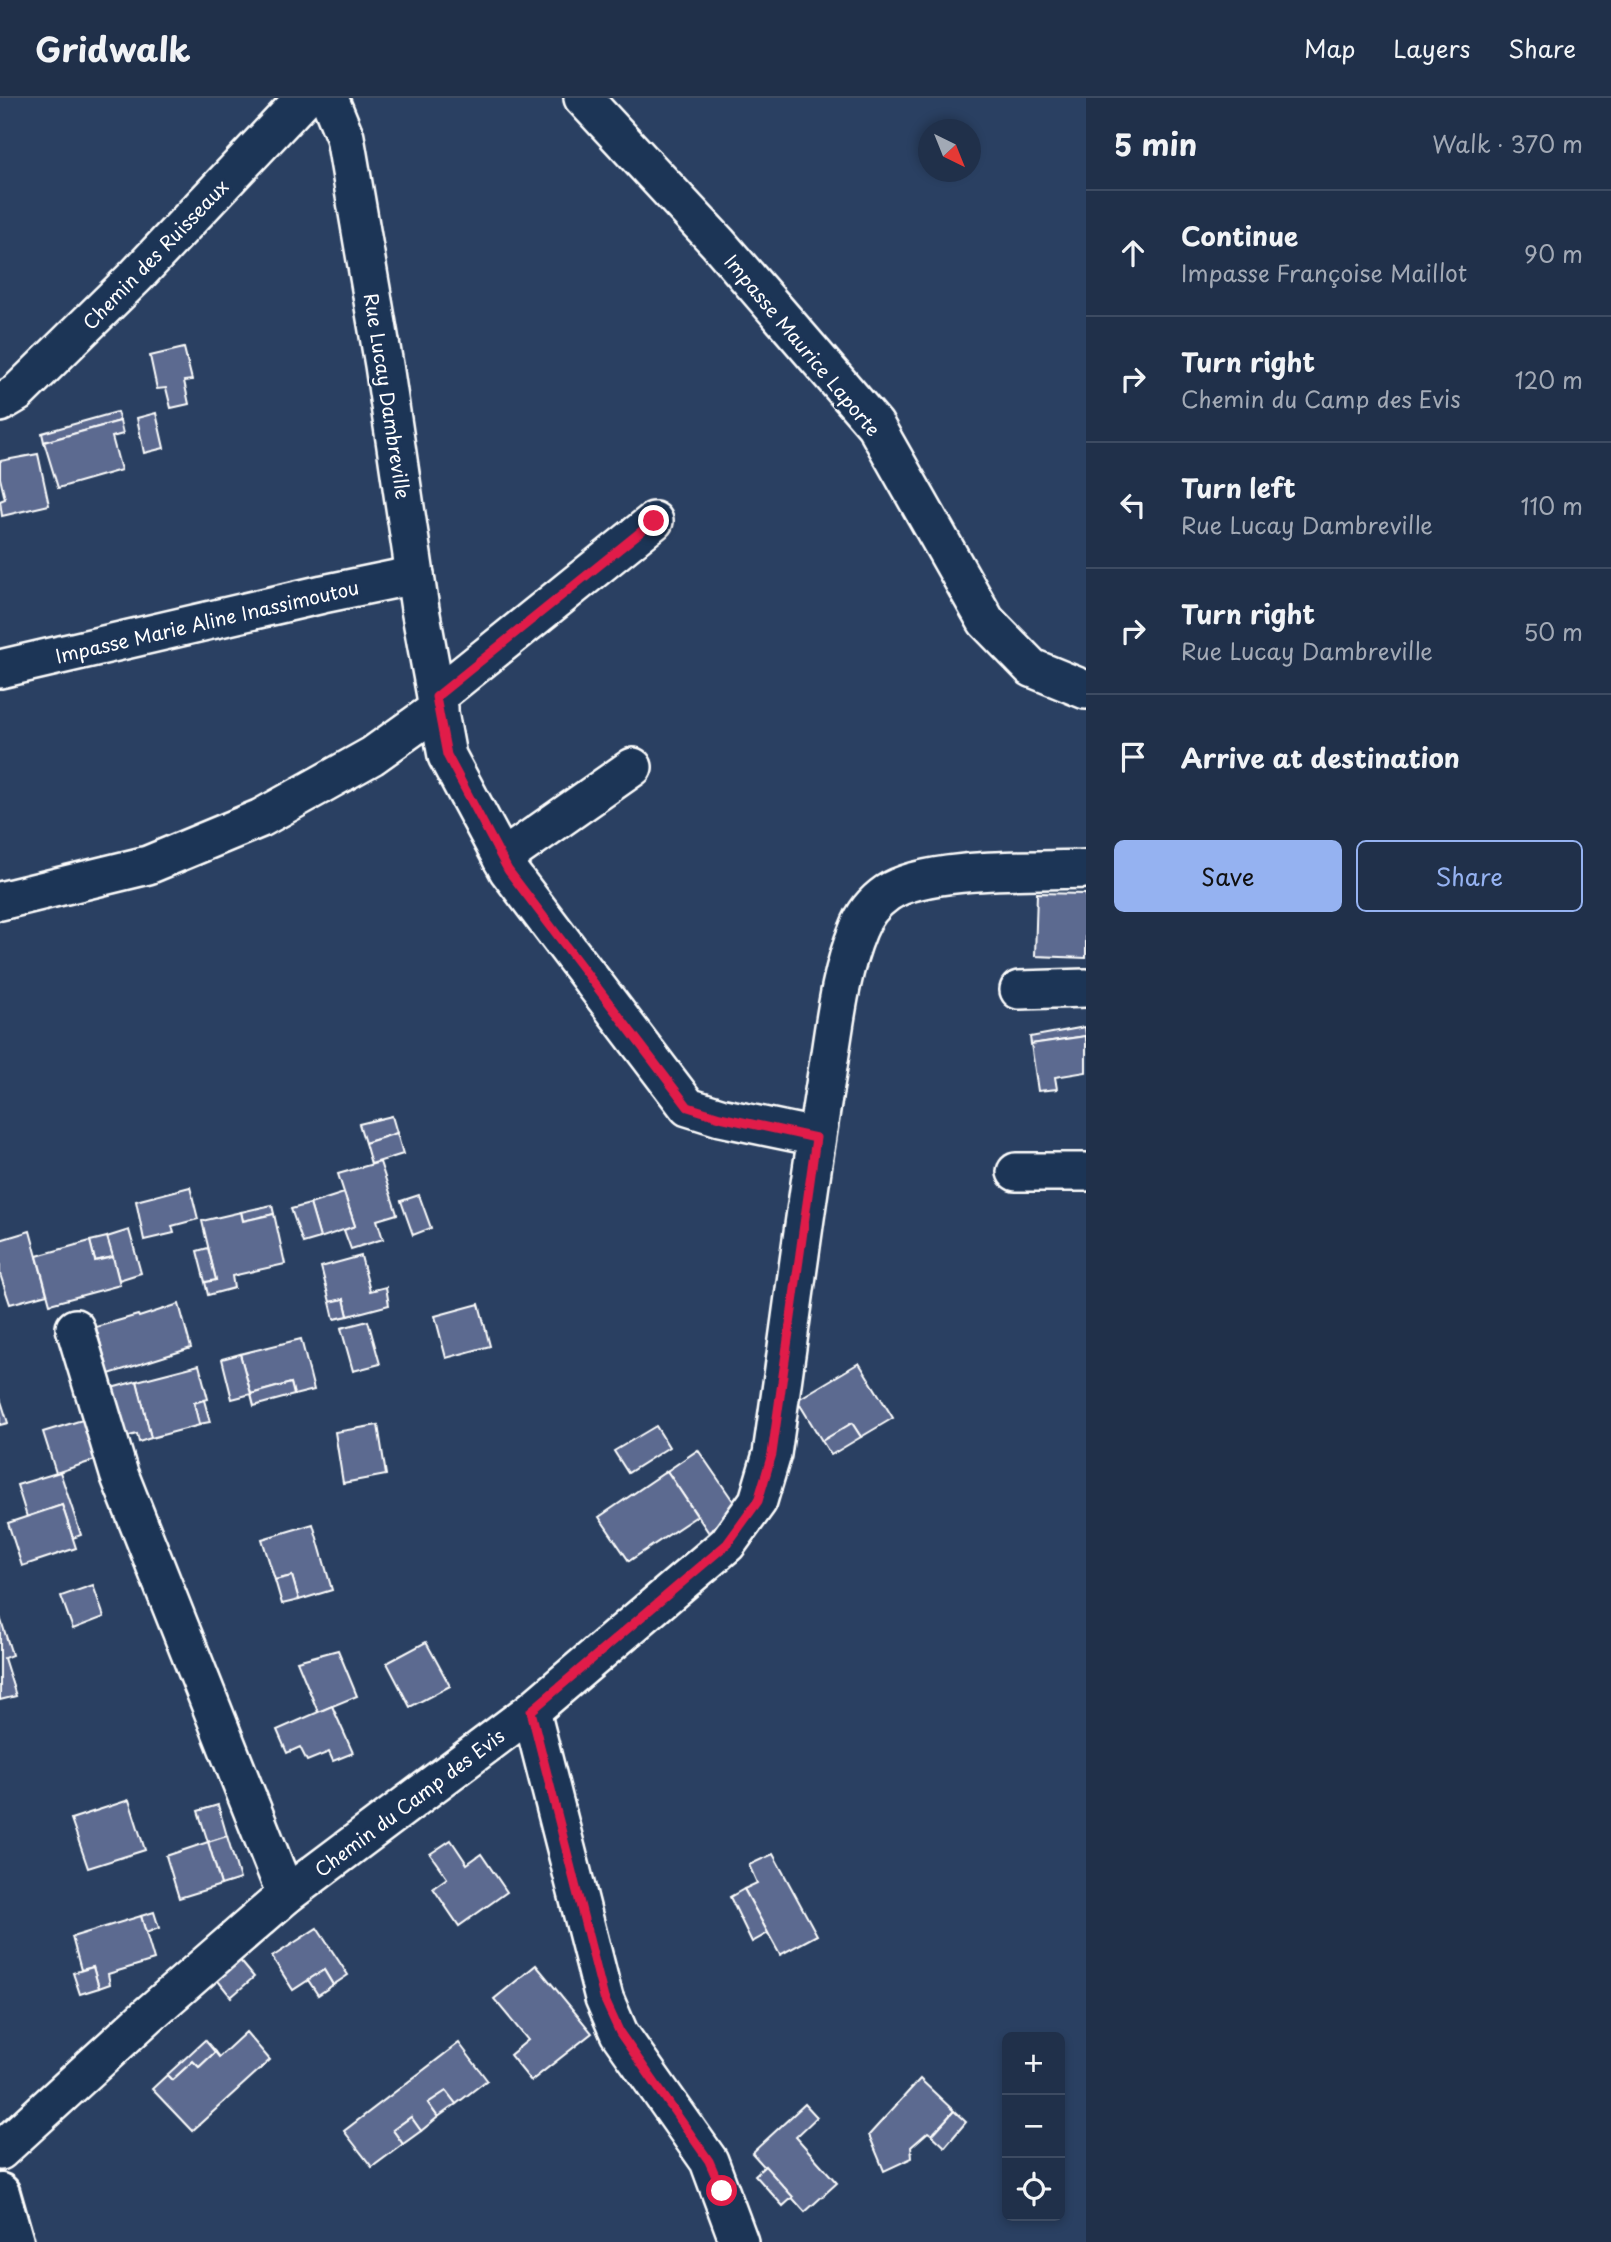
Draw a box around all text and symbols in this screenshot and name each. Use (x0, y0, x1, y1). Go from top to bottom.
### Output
text: Gridwalk (35, 23, 191, 73)
text: Map (1304, 30, 1355, 66)
text: Layers (1393, 30, 1470, 66)
text: Share (1508, 30, 1576, 66)
north arrow (918, 119, 981, 182)
text: 5 min (1114, 121, 1197, 166)
text: Walk · 370 m (1432, 126, 1583, 161)
street label: Chemin des Ruisseaux (76, 173, 234, 335)
text: Continue (1181, 216, 1298, 255)
icon: ahead (1114, 234, 1152, 272)
text: 90 m (1524, 236, 1583, 271)
street label: Impasse Maurice Laporte (718, 248, 888, 442)
text: Impasse Françoise Maillot (1181, 255, 1467, 290)
street label: Rue Lucay Dambreville (358, 291, 418, 501)
text: Turn right (1181, 342, 1315, 381)
icon: right (1114, 360, 1152, 398)
text: 120 m (1515, 362, 1583, 397)
text: Chemin du Camp des Evis (1181, 381, 1461, 416)
text: Turn left (1181, 468, 1296, 507)
icon: left (1114, 486, 1152, 524)
text: 110 m (1521, 488, 1583, 523)
route end (638, 505, 669, 536)
text: Rue Lucay Dambreville (1181, 507, 1433, 542)
street label: Impasse Marie Aline Inassimoutou (53, 572, 361, 670)
text: Turn right (1181, 594, 1315, 633)
icon: right (1114, 612, 1152, 650)
text: 50 m (1523, 614, 1583, 649)
text: Rue Lucay Dambreville (1181, 633, 1433, 668)
icon: arrive (1114, 738, 1152, 776)
text: Arrive at destination (1181, 738, 1460, 777)
button: Save (1114, 840, 1342, 912)
button: Share (1356, 840, 1583, 912)
street label: Chemin du Camp des Evis (308, 1721, 510, 1883)
map controls (1002, 2032, 1065, 2221)
button: + (1002, 2032, 1065, 2095)
button: − (1002, 2095, 1065, 2158)
button: locate (1002, 2158, 1065, 2221)
route start (706, 2175, 737, 2206)

